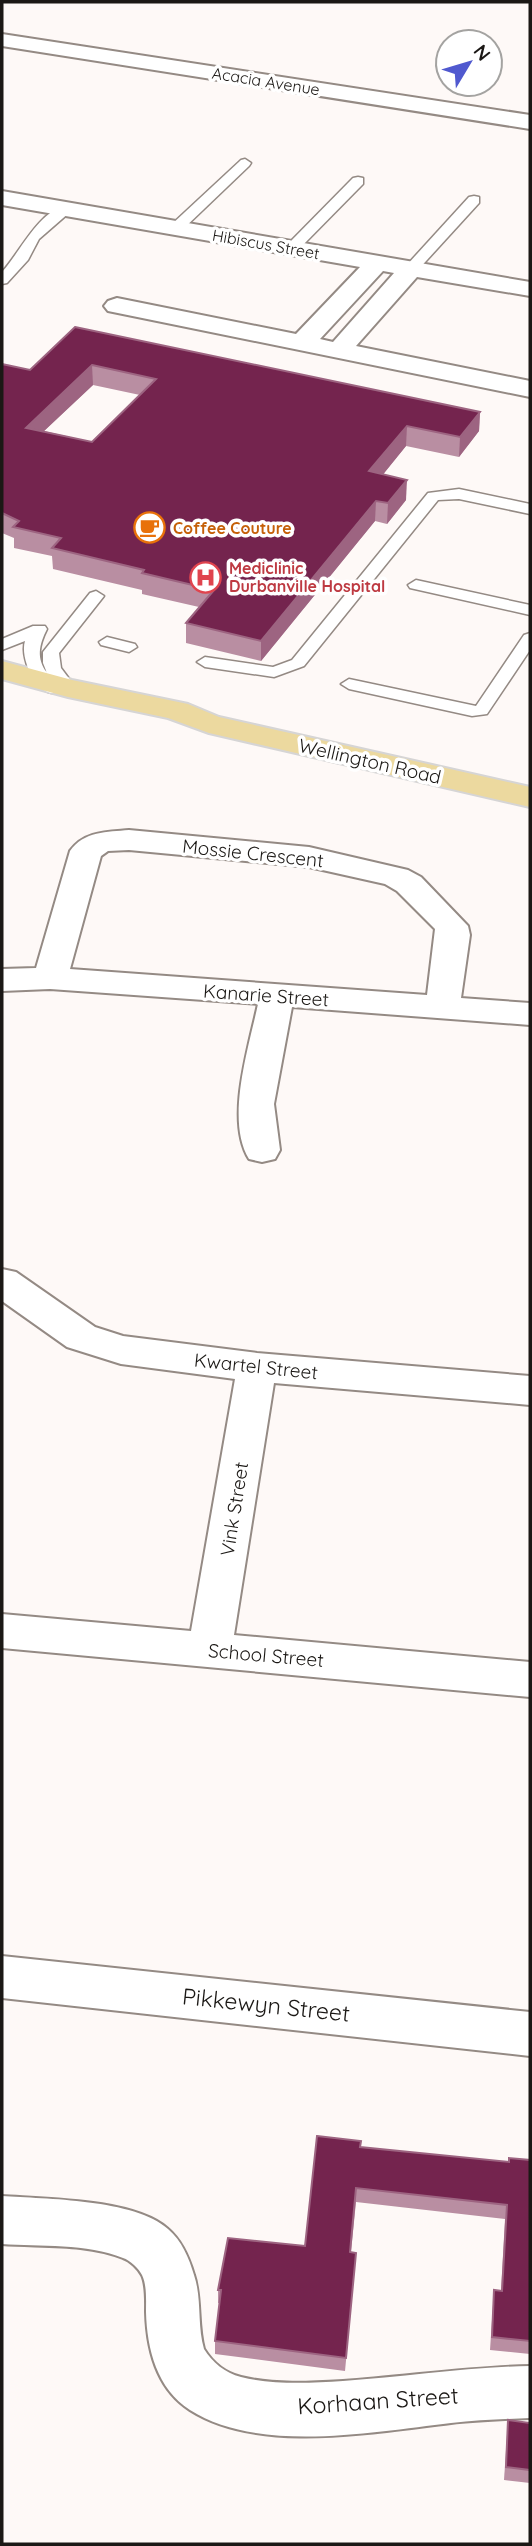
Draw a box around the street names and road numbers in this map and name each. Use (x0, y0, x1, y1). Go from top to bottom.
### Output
street label: Acacia Avenue (211, 63, 321, 99)
street label: Hibiscus Street (211, 225, 321, 263)
street label: Wellington Road (296, 733, 444, 789)
street label: Mossie Crescent (181, 834, 325, 872)
street label: Kanarie Street (202, 979, 330, 1011)
street label: Kwartel Street (193, 1348, 319, 1384)
street label: Vink Street (215, 1460, 253, 1558)
street label: School Street (207, 1638, 325, 1672)
street label: Pikkewyn Street (181, 1981, 352, 2028)
street label: Korhaan Street (296, 2380, 460, 2421)

